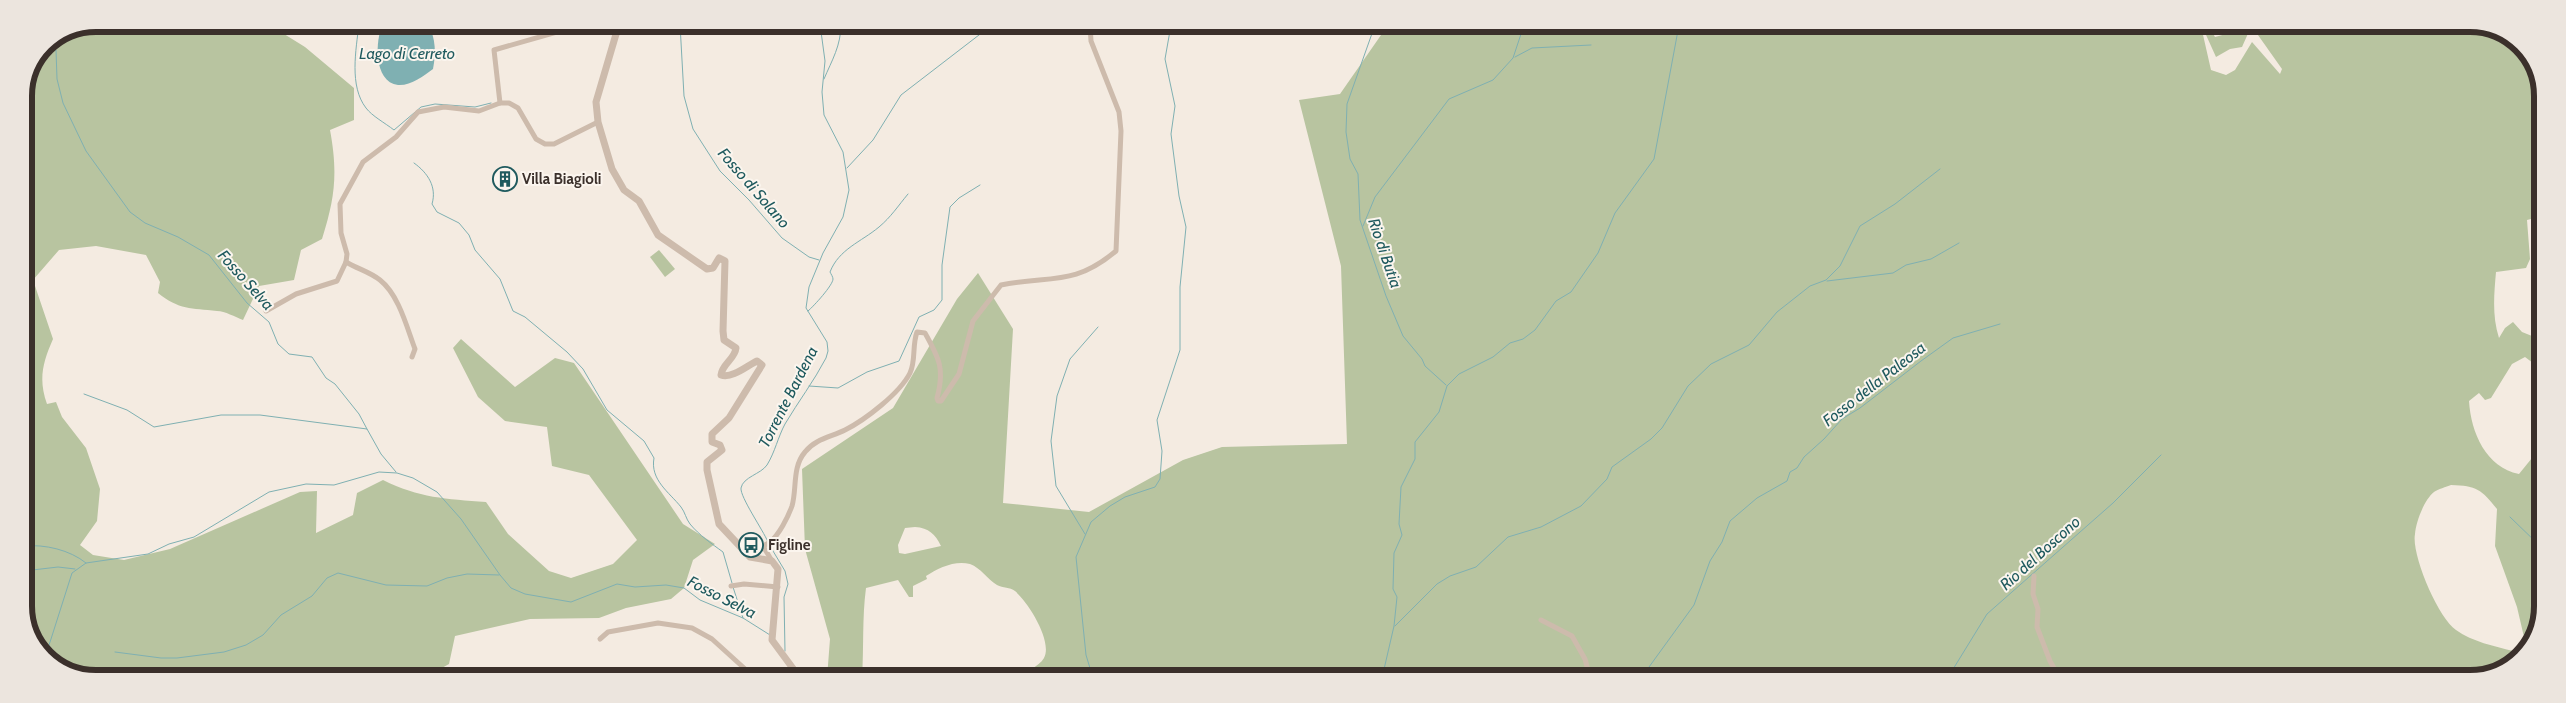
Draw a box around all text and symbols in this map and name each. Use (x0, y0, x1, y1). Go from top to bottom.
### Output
water label: Lago di Cerreto (359, 44, 455, 63)
water label: Fosso di Solano (714, 144, 794, 232)
building icon: Villa Biagioli (492, 166, 518, 192)
place label: Villa Biagioli (522, 170, 601, 188)
water label: Rio di Butia (1364, 216, 1406, 290)
water label: Fosso Selva (214, 246, 278, 314)
water label: Fosso della Paleosa (1819, 338, 1929, 430)
water label: Torrente Bardena (754, 343, 822, 451)
water label: Rio del Boscono (1996, 512, 2084, 594)
bus stop icon: Figline (738, 532, 764, 558)
place label: Figline (768, 536, 811, 554)
water label: Fosso Selva (684, 572, 760, 622)

